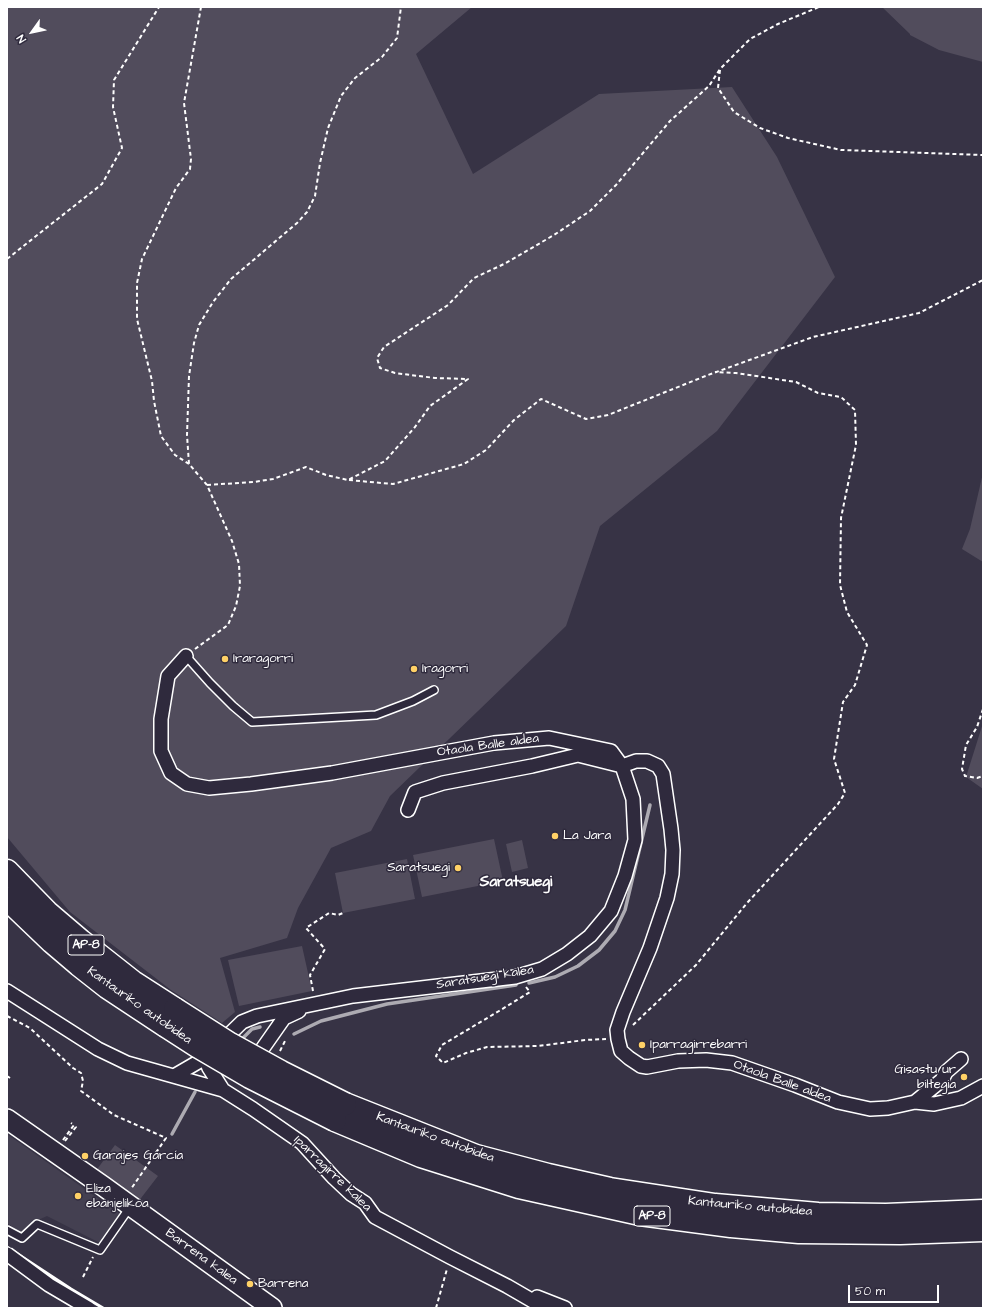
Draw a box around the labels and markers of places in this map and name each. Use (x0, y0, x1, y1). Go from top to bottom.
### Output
place label: Iraragorri (233, 651, 293, 667)
marker: Iraragorri (220, 654, 230, 664)
place label: Iragorri (422, 661, 468, 677)
marker: Iragorri (409, 664, 419, 674)
place label: La Jara (563, 828, 611, 844)
marker: La Jara (550, 831, 560, 841)
place label: Saratsuegi (387, 860, 450, 876)
marker: Saratsuegi (453, 863, 463, 873)
place label: Iparragirrebarri (650, 1037, 747, 1053)
marker: Iparragirrebarri (637, 1040, 647, 1050)
place label: Gisastu ur biltegia (895, 1062, 956, 1093)
marker: Gisastu ur biltegia (959, 1072, 969, 1082)
place label: Garajes García (93, 1148, 183, 1164)
marker: Garajes García (80, 1151, 90, 1161)
place label: Eliza ebanjelikoa (86, 1181, 149, 1212)
marker: Eliza ebanjelikoa (73, 1191, 83, 1201)
place label: Barrena (258, 1276, 308, 1292)
marker: Barrena (245, 1279, 255, 1289)

